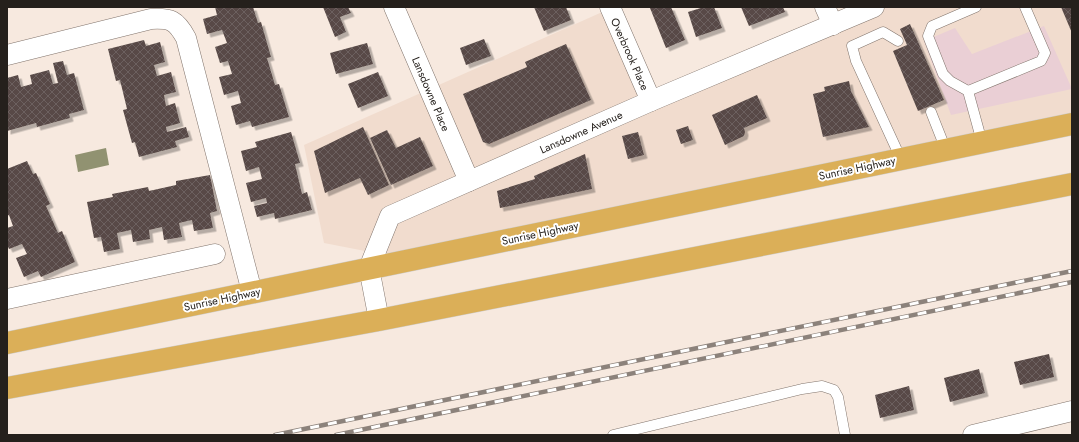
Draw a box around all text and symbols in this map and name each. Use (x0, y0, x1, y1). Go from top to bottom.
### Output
street label: Overbrook Place (607, 15, 653, 93)
street label: Lansdowne Place (408, 54, 454, 134)
street label: Lansdowne Avenue (537, 106, 625, 157)
street label: Sunrise Highway (817, 152, 897, 184)
street label: Sunrise Highway (500, 217, 580, 249)
street label: Sunrise Highway (182, 283, 262, 315)

